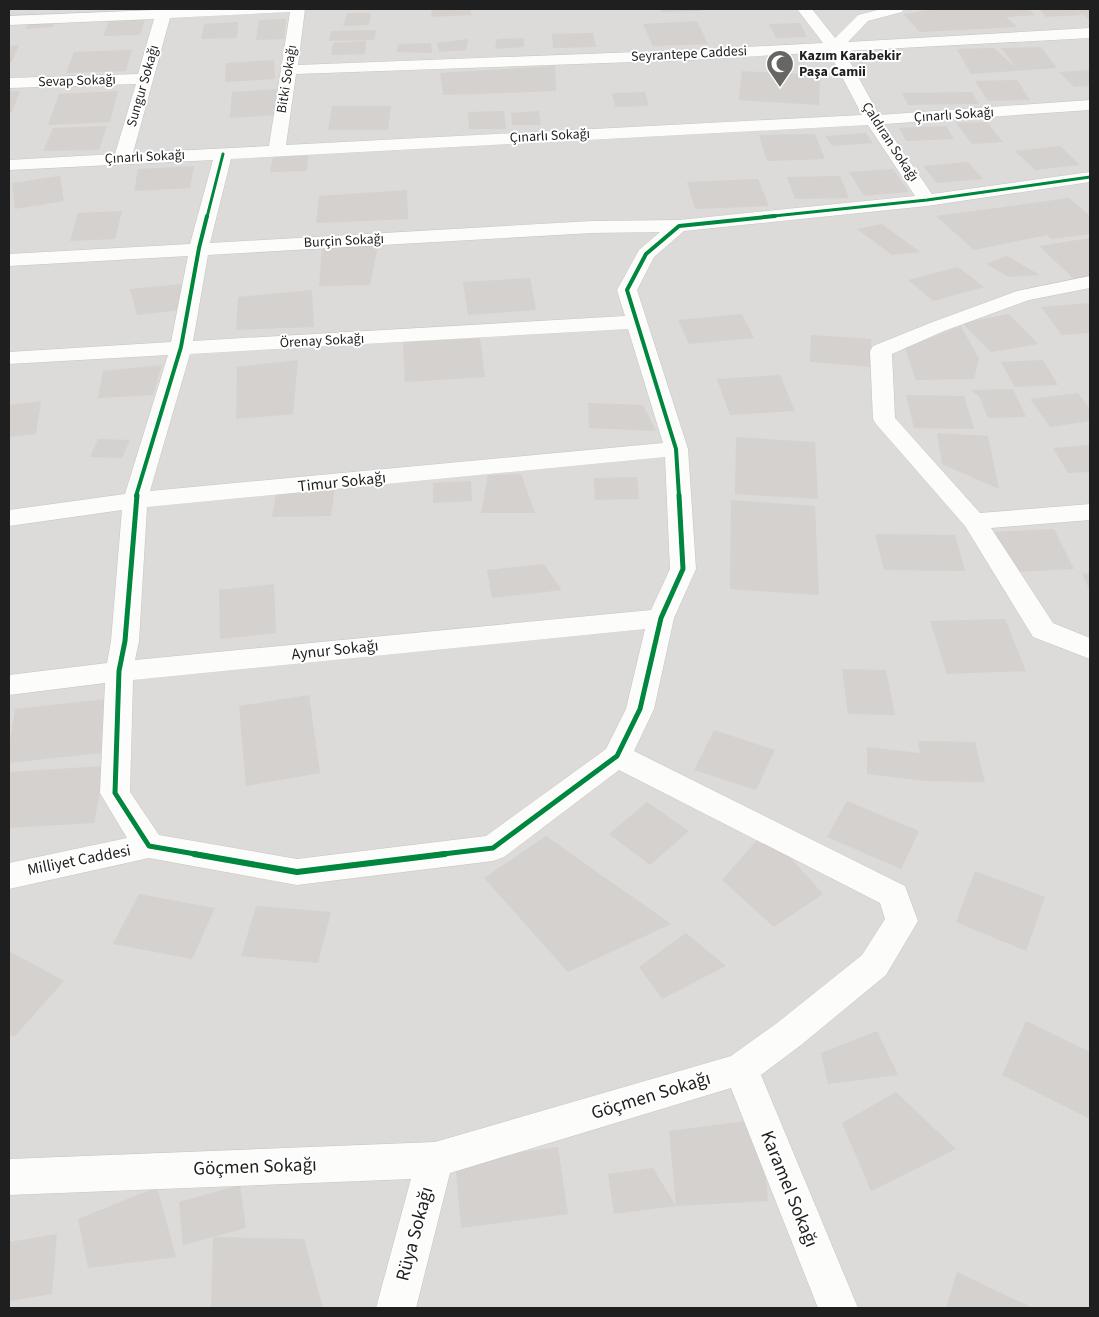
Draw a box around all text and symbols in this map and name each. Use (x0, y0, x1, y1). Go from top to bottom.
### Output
street label: Seyrantepe Caddesi (630, 41, 748, 67)
street label: Sungur Sokağı (122, 43, 164, 129)
street label: Bitki Sokağı (272, 43, 302, 115)
place label: Kazım Karabekir Paşa Camii (799, 46, 901, 82)
mosque icon: Kazım Karabekir Paşa Camii (765, 49, 795, 88)
street label: Sevap Sokağı (38, 70, 116, 92)
street label: Çaldıran Sokağı (857, 98, 923, 186)
street label: Çınarlı Sokağı (913, 102, 995, 128)
street label: Çınarlı Sokağı (509, 124, 591, 148)
street label: Çınarlı Sokağı (104, 145, 186, 169)
street label: Burçin Sokağı (303, 229, 385, 253)
street label: Örenay Sokağı (279, 329, 365, 353)
street label: Timur Sokağı (297, 466, 387, 498)
street label: Aynur Sokağı (290, 634, 380, 666)
street label: Milliyet Caddesi (25, 839, 133, 881)
street label: Göçmen Sokağı (588, 1065, 714, 1127)
street label: Karamel Sokağı (753, 1127, 825, 1251)
street label: Göçmen Sokağı (193, 1151, 317, 1183)
street label: Rüya Sokağı (389, 1184, 441, 1284)

